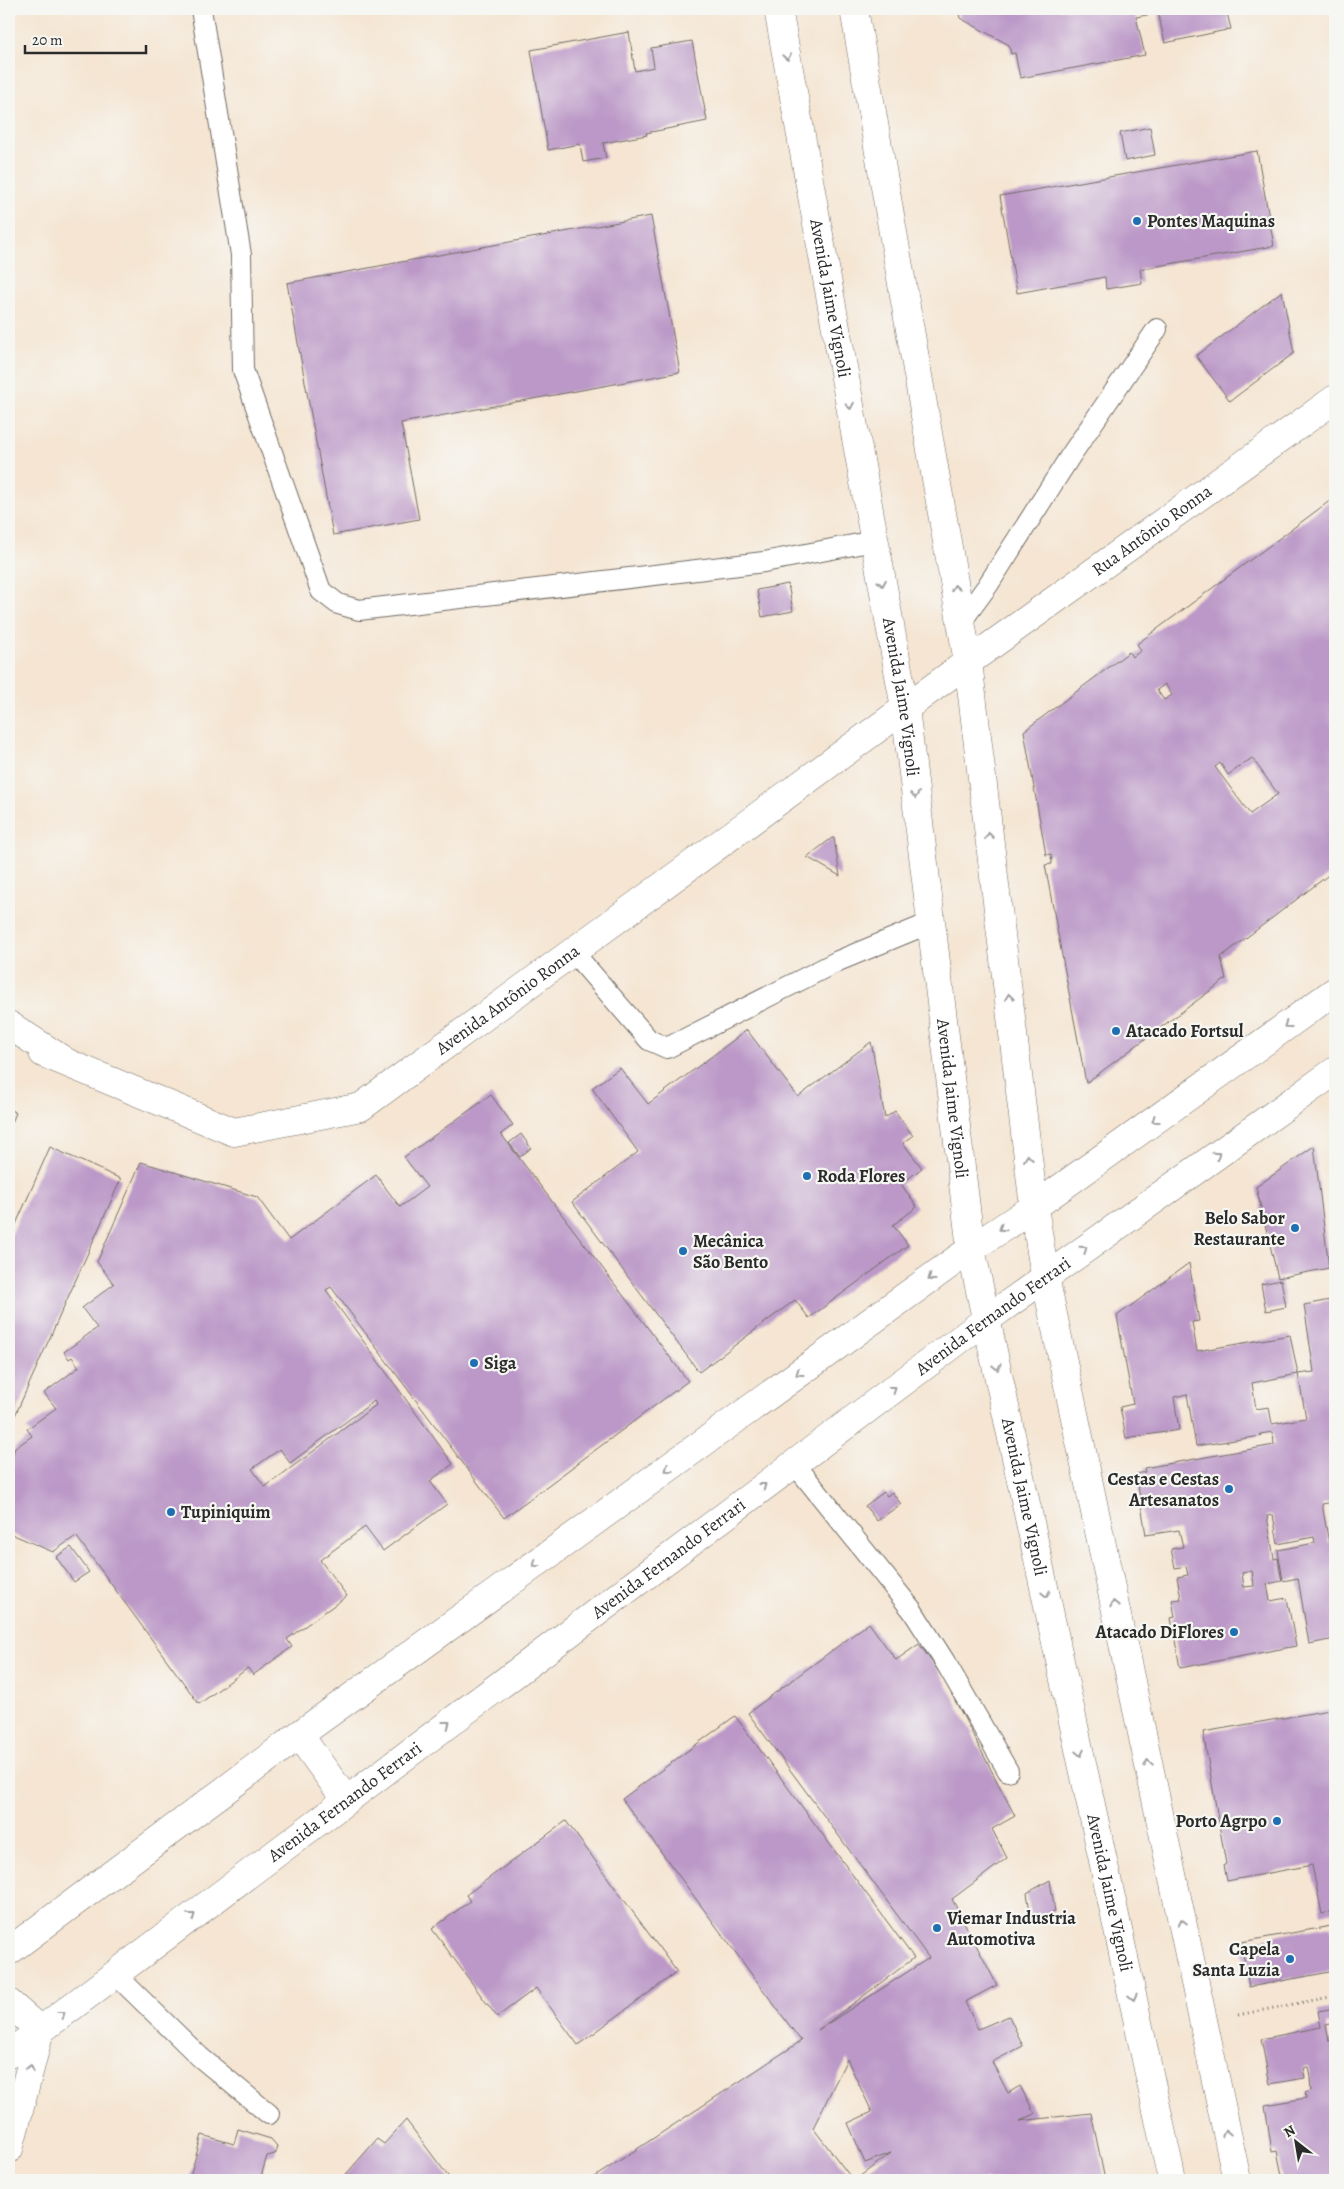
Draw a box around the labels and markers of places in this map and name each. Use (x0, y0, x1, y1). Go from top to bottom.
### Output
place label: Pontes Maquinas (1147, 209, 1275, 233)
marker: Pontes Maquinas (1131, 215, 1143, 227)
place label: Atacado Fortsul (1125, 1019, 1244, 1043)
marker: Atacado Fortsul (1110, 1025, 1122, 1037)
place label: Roda Flores (817, 1164, 905, 1188)
marker: Roda Flores (801, 1170, 813, 1182)
place label: Belo Sabor Restaurante (1194, 1206, 1286, 1251)
marker: Belo Sabor Restaurante (1289, 1222, 1301, 1234)
place label: Mecânica São Bento (693, 1229, 768, 1274)
marker: Mecânica São Bento (677, 1245, 689, 1257)
place label: Siga (484, 1351, 517, 1375)
marker: Siga (468, 1357, 480, 1369)
place label: Cestas e Cestas Artesanatos (1107, 1467, 1219, 1512)
marker: Cestas e Cestas Artesanatos (1223, 1483, 1235, 1495)
place label: Tupiniquim (181, 1500, 271, 1524)
marker: Tupiniquim (165, 1506, 177, 1518)
place label: Atacado DiFlores (1094, 1620, 1224, 1644)
marker: Atacado DiFlores (1228, 1626, 1240, 1638)
place label: Porto Agrpo (1175, 1809, 1267, 1833)
marker: Porto Agrpo (1271, 1815, 1283, 1827)
place label: Viemar Industria Automotiva (946, 1906, 1076, 1951)
marker: Viemar Industria Automotiva (931, 1922, 943, 1934)
place label: Capela Santa Luzia (1192, 1937, 1280, 1982)
marker: Capela Santa Luzia (1284, 1953, 1296, 1965)

